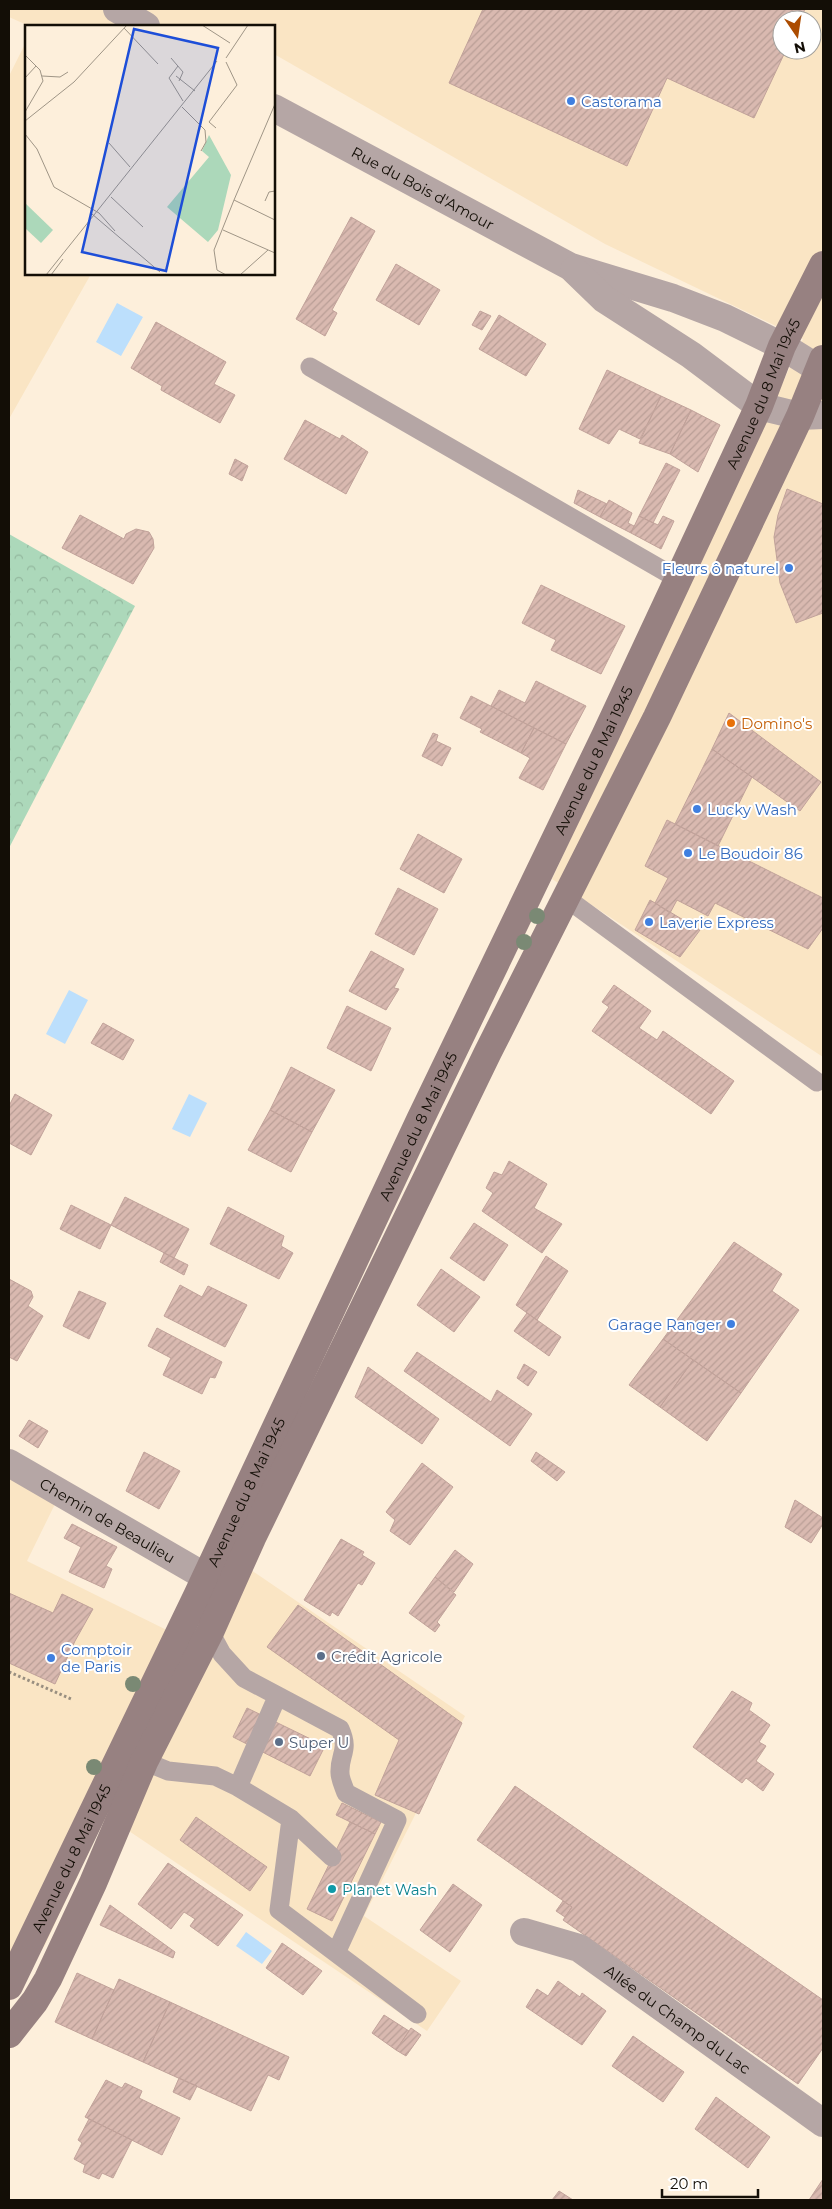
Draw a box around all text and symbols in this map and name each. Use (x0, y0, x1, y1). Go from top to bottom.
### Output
north arrow (772, 10, 822, 60)
inset map (25, 25, 275, 275)
text: N (792, 38, 807, 58)
place label: Castorama (581, 92, 662, 111)
marker: Castorama (565, 95, 577, 107)
street label: Rue du Bois d'Amour (348, 142, 498, 234)
street label: Avenue du 8 Mai 1945 (722, 315, 804, 472)
place label: Fleurs ô naturel (662, 559, 779, 578)
marker: Fleurs ô naturel (783, 562, 795, 574)
street label: Avenue du 8 Mai 1945 (550, 683, 637, 837)
place label: Domino's (741, 714, 812, 733)
marker: Domino's (725, 717, 737, 729)
place label: Lucky Wash (707, 800, 797, 819)
marker: Lucky Wash (691, 803, 703, 815)
place label: Le Boudoir 86 (698, 844, 803, 863)
marker: Le Boudoir 86 (682, 847, 694, 859)
place label: Laverie Express (659, 913, 774, 932)
marker: Laverie Express (643, 916, 655, 928)
street label: Avenue du 8 Mai 1945 (374, 1049, 461, 1204)
place label: Garage Ranger (608, 1315, 721, 1334)
marker: Garage Ranger (725, 1318, 737, 1330)
street label: Avenue du 8 Mai 1945 (203, 1414, 289, 1569)
street label: Chemin de Beaulieu (37, 1473, 179, 1567)
place label: Comptoir de Paris (61, 1640, 132, 1676)
place label: Crédit Agricole (331, 1647, 442, 1666)
marker: Crédit Agricole (315, 1650, 327, 1662)
marker: Comptoir de Paris (45, 1652, 57, 1664)
place label: Super U (289, 1733, 349, 1752)
marker: Super U (273, 1736, 285, 1748)
street label: Avenue du 8 Mai 1945 (27, 1781, 114, 1935)
place label: Planet Wash (342, 1880, 437, 1899)
marker: Planet Wash (326, 1883, 338, 1895)
street label: Allée du Champ du Lac (601, 1960, 755, 2078)
scale bar (662, 2166, 758, 2198)
text: 20 m (670, 2174, 708, 2193)

